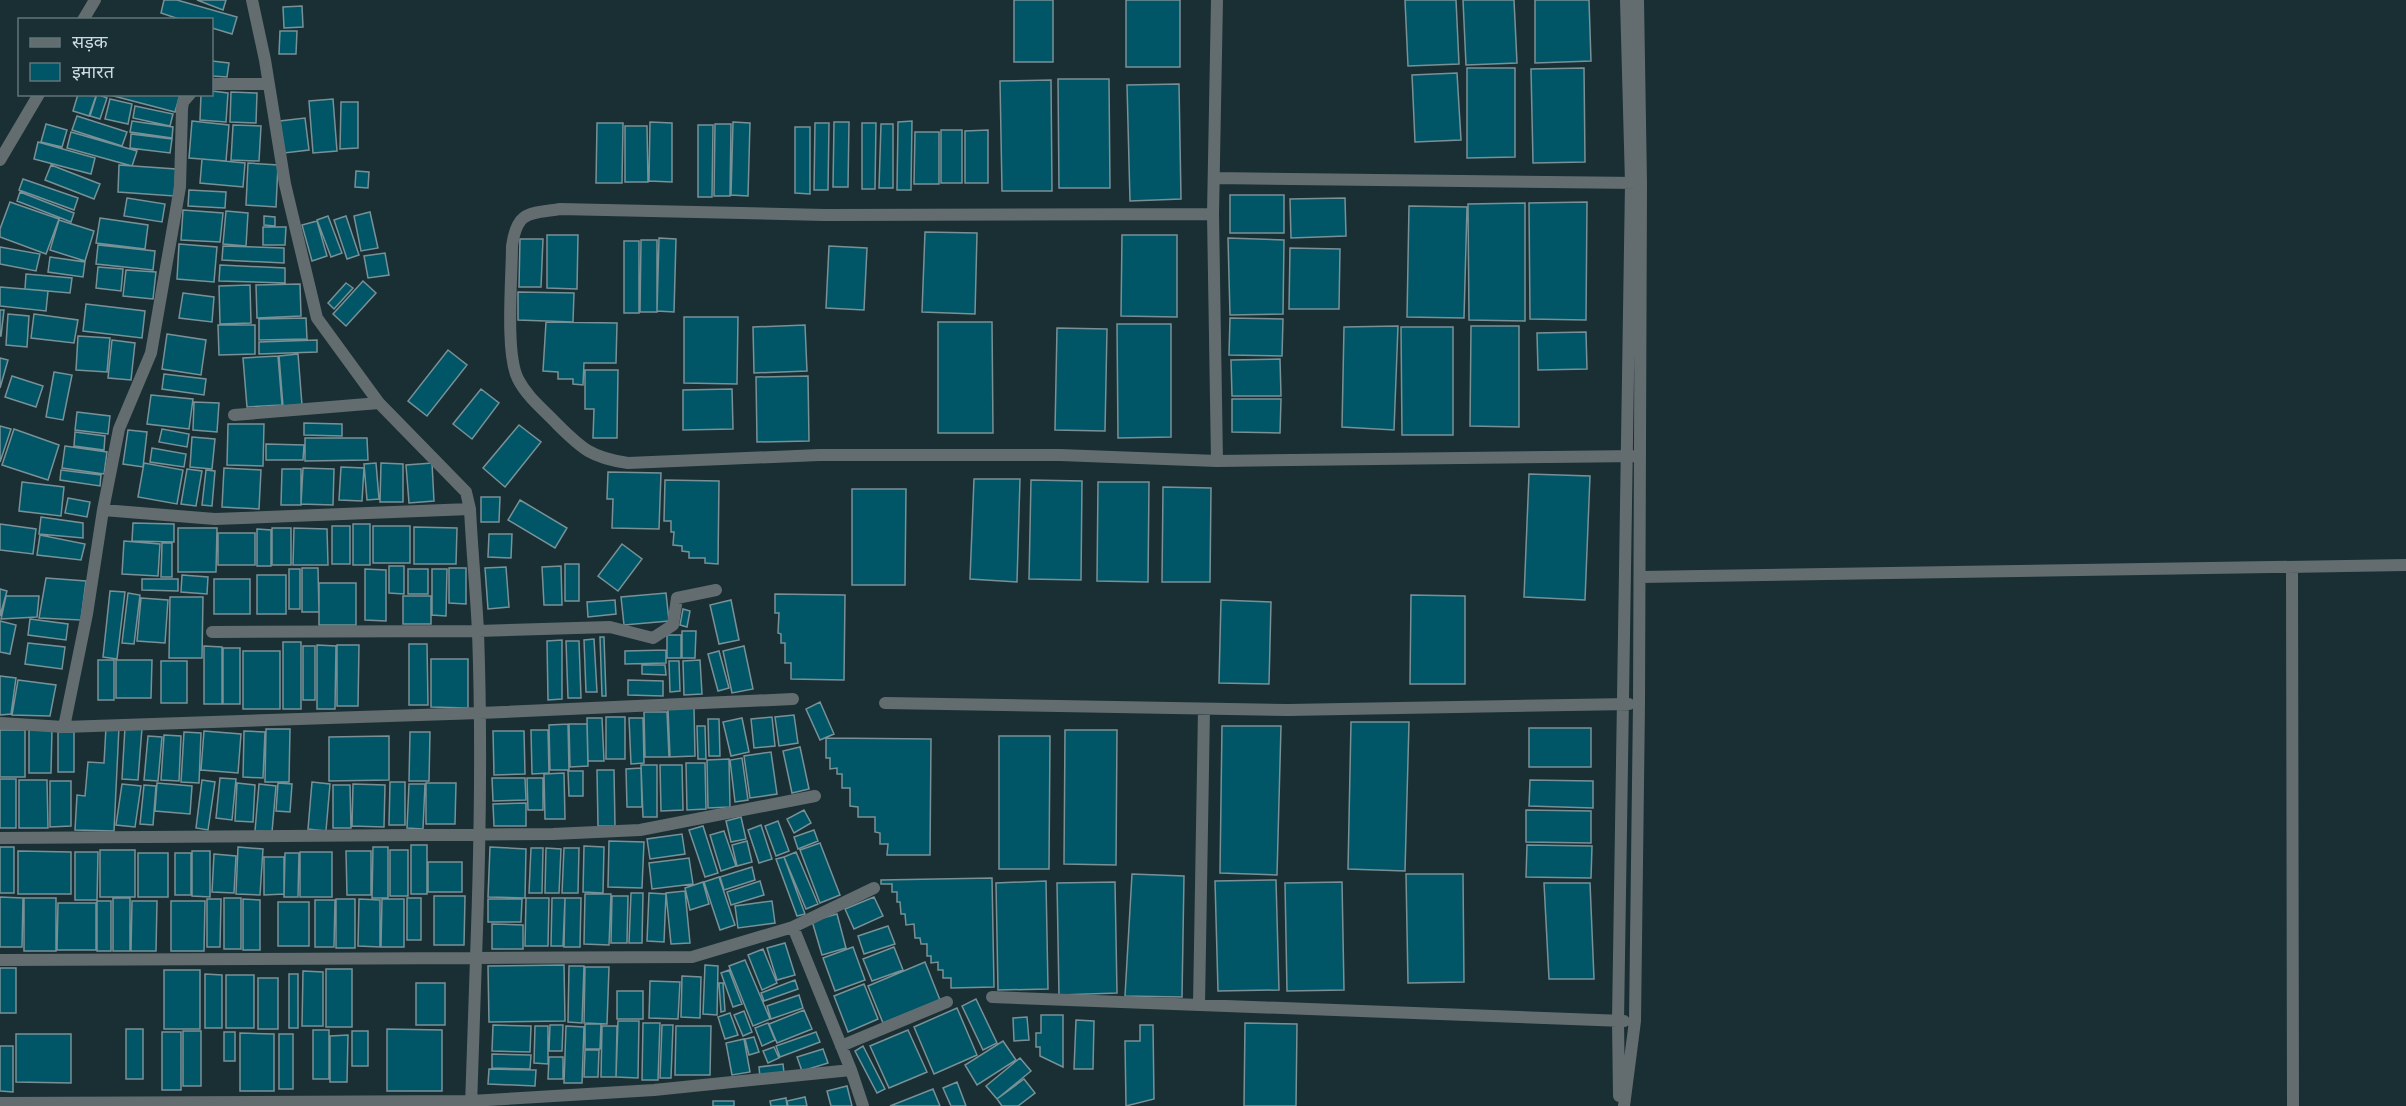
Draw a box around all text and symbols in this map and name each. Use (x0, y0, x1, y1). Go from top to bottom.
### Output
legend (18, 18, 213, 96)
text: सड़क (72, 31, 109, 53)
text: इमारत (72, 61, 115, 83)

